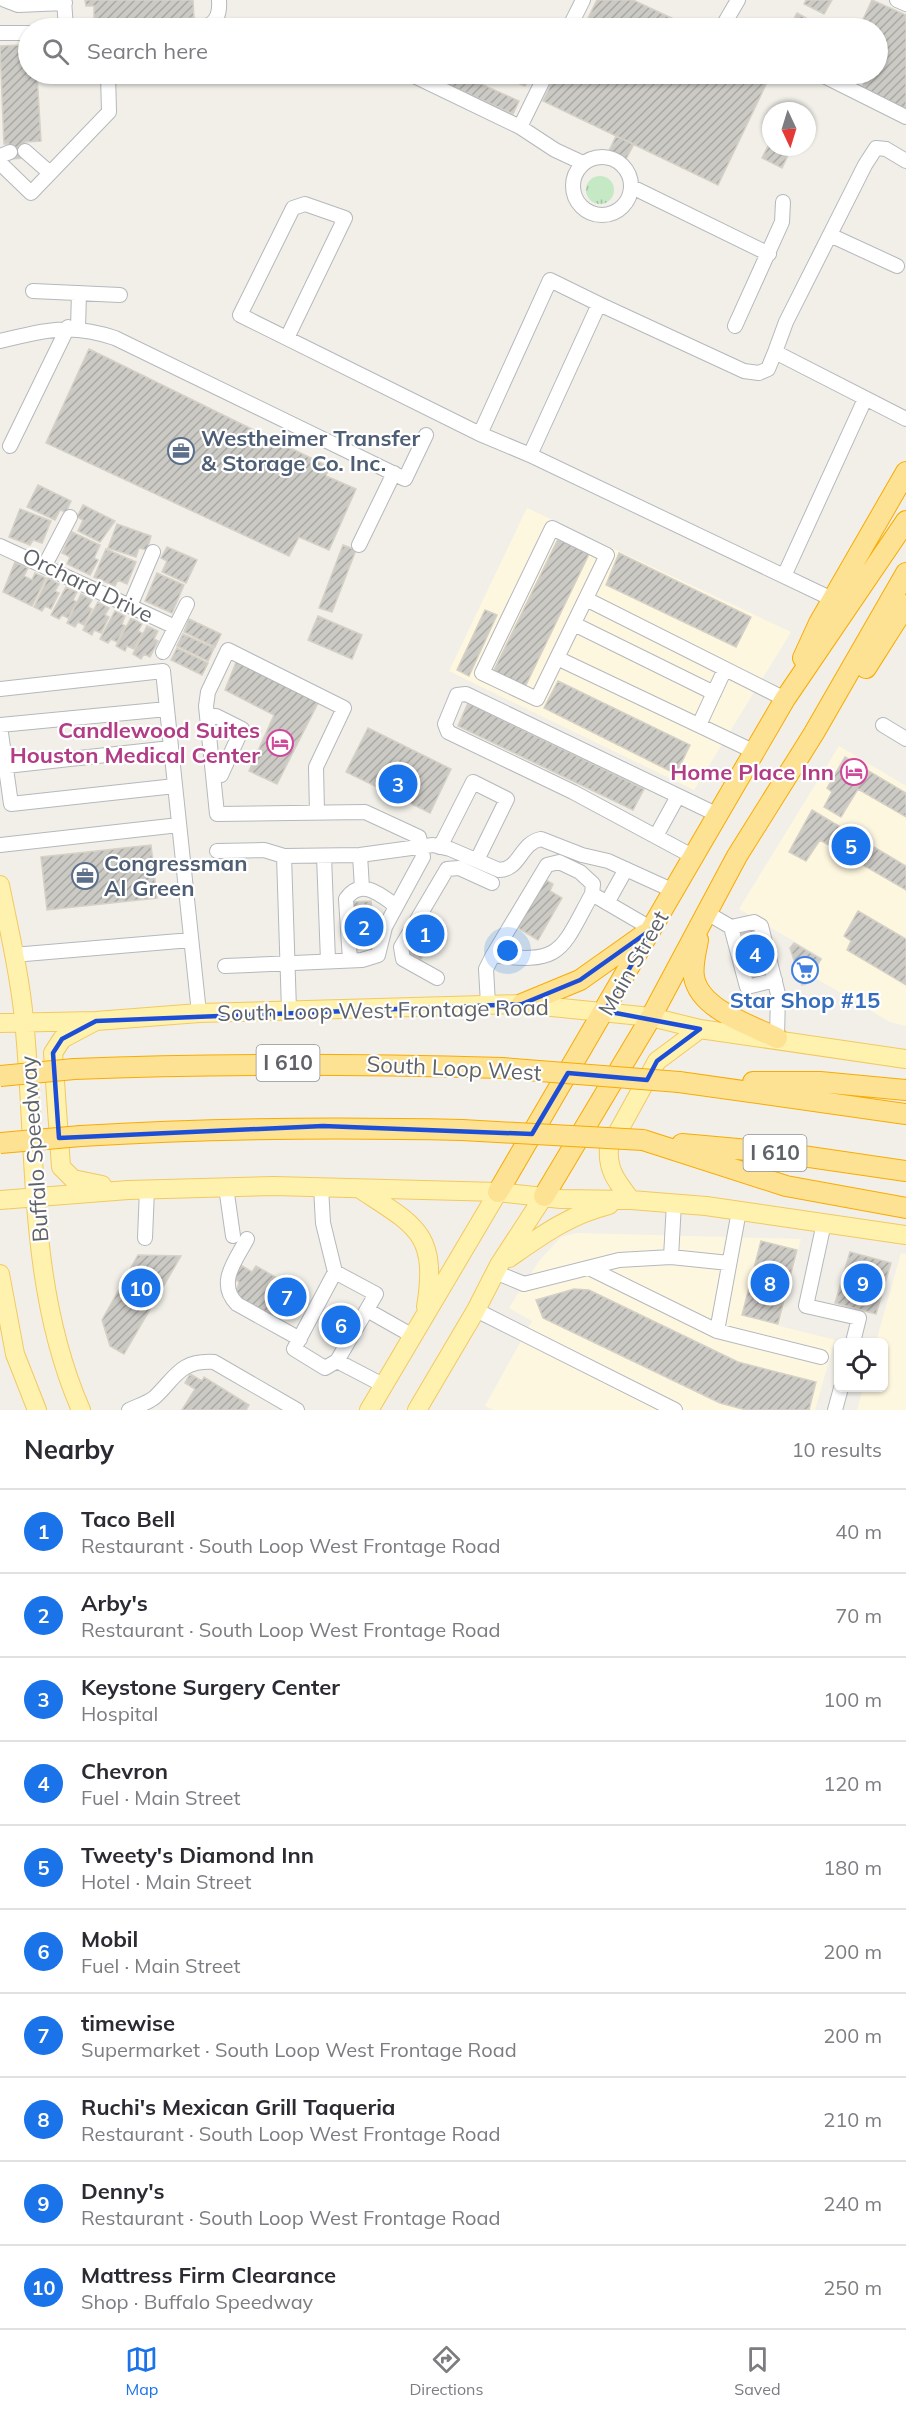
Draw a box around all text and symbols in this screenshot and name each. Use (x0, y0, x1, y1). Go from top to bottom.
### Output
search box (18, 18, 888, 84)
icon: search (39, 35, 72, 68)
text: Search here (87, 37, 208, 65)
north arrow (762, 102, 816, 156)
place label: Westheimer Transfer & Storage Co. Inc. (201, 424, 420, 477)
office icon: Westheimer Transfer & Storage Co. Inc. (166, 436, 196, 466)
street label: Orchard Drive (18, 541, 158, 629)
place label: Candlewood Suites Houston Medical Center (10, 716, 260, 769)
hotel icon: Candlewood Suites Houston Medical Center (265, 728, 295, 758)
hotel icon: Home Place Inn (839, 757, 869, 787)
place label: Home Place Inn (670, 758, 834, 786)
pin: 3 (378, 762, 418, 806)
pin: 5 (832, 824, 870, 868)
place label: Congressman Al Green (104, 849, 248, 902)
office icon: Congressman Al Green (70, 861, 100, 891)
pin: 2 (344, 904, 384, 950)
street label: Main Street (592, 905, 674, 1021)
pin: 1 (406, 912, 444, 956)
pin: 4 (736, 932, 774, 976)
your location (493, 936, 522, 965)
supermarket icon: Star Shop #15 (790, 955, 820, 985)
place label: Star Shop #15 (730, 986, 880, 1014)
street label: South Loop West Frontage Road (217, 993, 549, 1027)
road number: I 610 (256, 1045, 320, 1081)
street label: South Loop West (366, 1049, 542, 1087)
street label: Buffalo Speedway (14, 1055, 54, 1243)
road number: I 610 (744, 1135, 806, 1171)
pin: 8 (750, 1260, 790, 1306)
pin: 9 (844, 1260, 882, 1306)
pin: 10 (122, 1266, 160, 1310)
pin: 7 (268, 1274, 306, 1320)
pin: 6 (322, 1302, 360, 1348)
map controls (834, 1338, 888, 1392)
button: locate (834, 1338, 888, 1392)
text: Nearby (24, 1433, 114, 1466)
text: 10 results (792, 1437, 882, 1462)
text: Taco Bell (81, 1505, 175, 1533)
text: 1 (38, 1519, 50, 1544)
text: 40 m (835, 1519, 882, 1544)
text: Restaurant · South Loop West Frontage Road (81, 1533, 501, 1558)
text: Arby's (81, 1589, 148, 1617)
text: 2 (38, 1603, 50, 1628)
text: 70 m (835, 1603, 882, 1628)
text: Restaurant · South Loop West Frontage Road (81, 1617, 501, 1642)
text: Keystone Surgery Center (81, 1673, 340, 1701)
text: 3 (38, 1687, 50, 1712)
text: 100 m (823, 1687, 882, 1712)
text: Hospital (81, 1701, 158, 1726)
text: Chevron (81, 1757, 168, 1785)
text: 4 (38, 1771, 50, 1796)
text: 120 m (823, 1771, 882, 1796)
text: Fuel · Main Street (81, 1785, 240, 1810)
text: Tweety's Diamond Inn (81, 1841, 314, 1869)
text: 5 (38, 1855, 50, 1880)
text: 180 m (823, 1855, 882, 1880)
text: Hotel · Main Street (81, 1869, 251, 1894)
text: Mobil (81, 1925, 138, 1953)
text: 6 (38, 1939, 50, 1964)
text: 200 m (823, 1939, 882, 1964)
text: Fuel · Main Street (81, 1953, 240, 1978)
text: timewise (81, 2009, 175, 2037)
text: 7 (38, 2023, 50, 2048)
text: 200 m (823, 2023, 882, 2048)
text: Supermarket · South Loop West Frontage Road (81, 2037, 517, 2062)
text: Ruchi's Mexican Grill Taqueria (81, 2093, 396, 2121)
text: 8 (38, 2107, 50, 2132)
text: 210 m (823, 2107, 882, 2132)
text: Restaurant · South Loop West Frontage Road (81, 2121, 501, 2146)
text: Denny's (81, 2177, 165, 2205)
text: 9 (38, 2191, 50, 2216)
text: 240 m (823, 2191, 882, 2216)
text: Restaurant · South Loop West Frontage Road (81, 2205, 501, 2230)
text: Mattress Firm Clearance (81, 2261, 336, 2289)
text: 10 (32, 2275, 56, 2300)
text: 250 m (823, 2275, 882, 2300)
text: Shop · Buffalo Speedway (81, 2289, 313, 2314)
tab: Map (125, 2343, 158, 2399)
tab: Directions (409, 2343, 483, 2399)
tab: Saved (734, 2343, 781, 2399)

